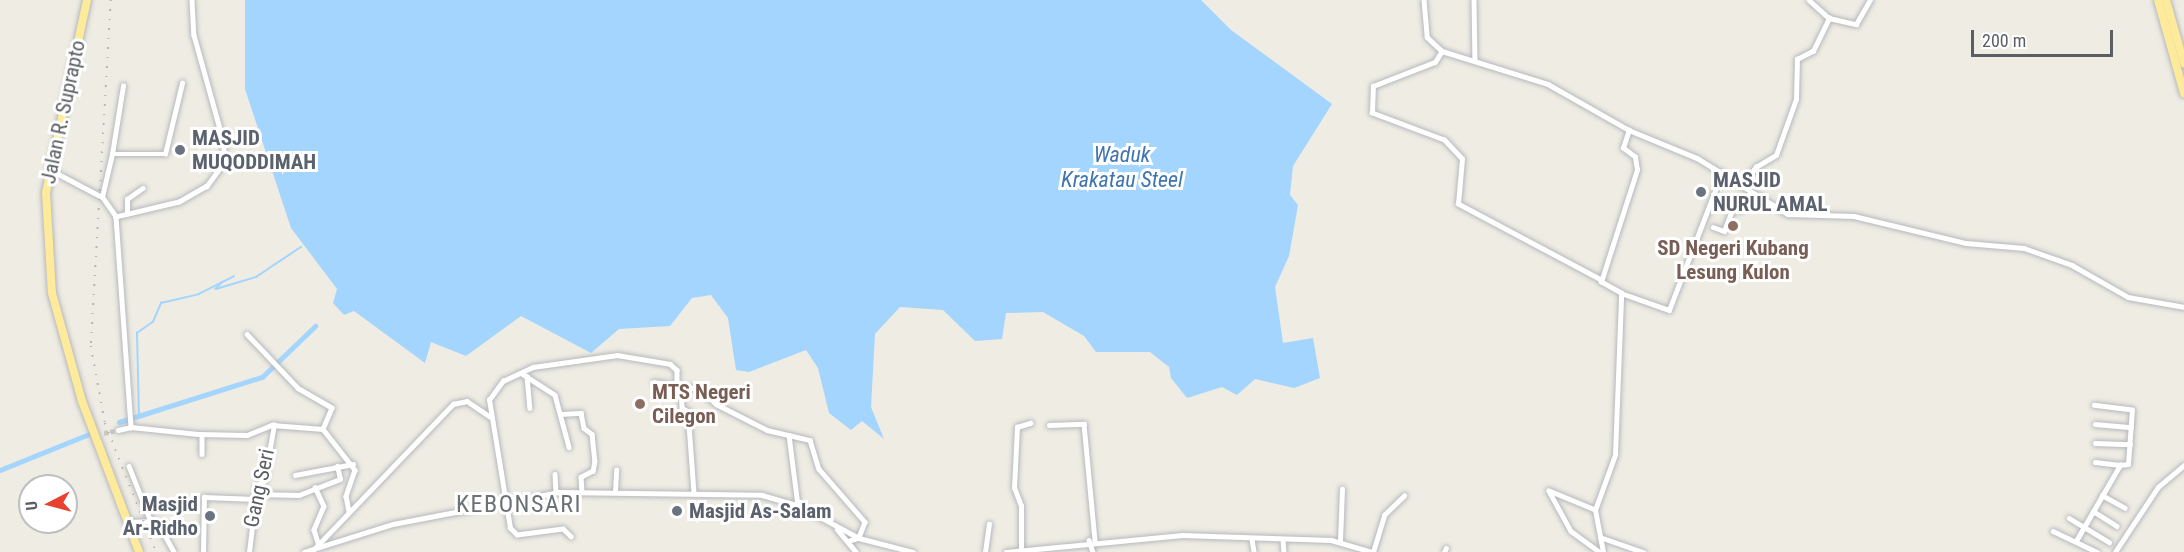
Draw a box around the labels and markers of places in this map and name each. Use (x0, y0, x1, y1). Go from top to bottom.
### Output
place label: MASJID MUQODDIMAH (192, 125, 316, 175)
marker: MASJID MUQODDIMAH (173, 143, 187, 157)
place label: MASJID NURUL AMAL (1713, 167, 1828, 217)
marker: MASJID NURUL AMAL (1694, 185, 1708, 199)
marker: SD Negeri Kubang Lesung Kulon (1726, 219, 1740, 233)
place label: SD Negeri Kubang Lesung Kulon (1657, 235, 1809, 285)
place label: MTS Negeri Cilegon (652, 379, 751, 429)
marker: MTS Negeri Cilegon (633, 397, 647, 411)
place label: Masjid Ar-Ridho (123, 491, 198, 541)
place label: Masjid As-Salam (689, 498, 832, 524)
marker: Masjid As-Salam (670, 504, 684, 518)
marker: Masjid Ar-Ridho (203, 509, 217, 523)

